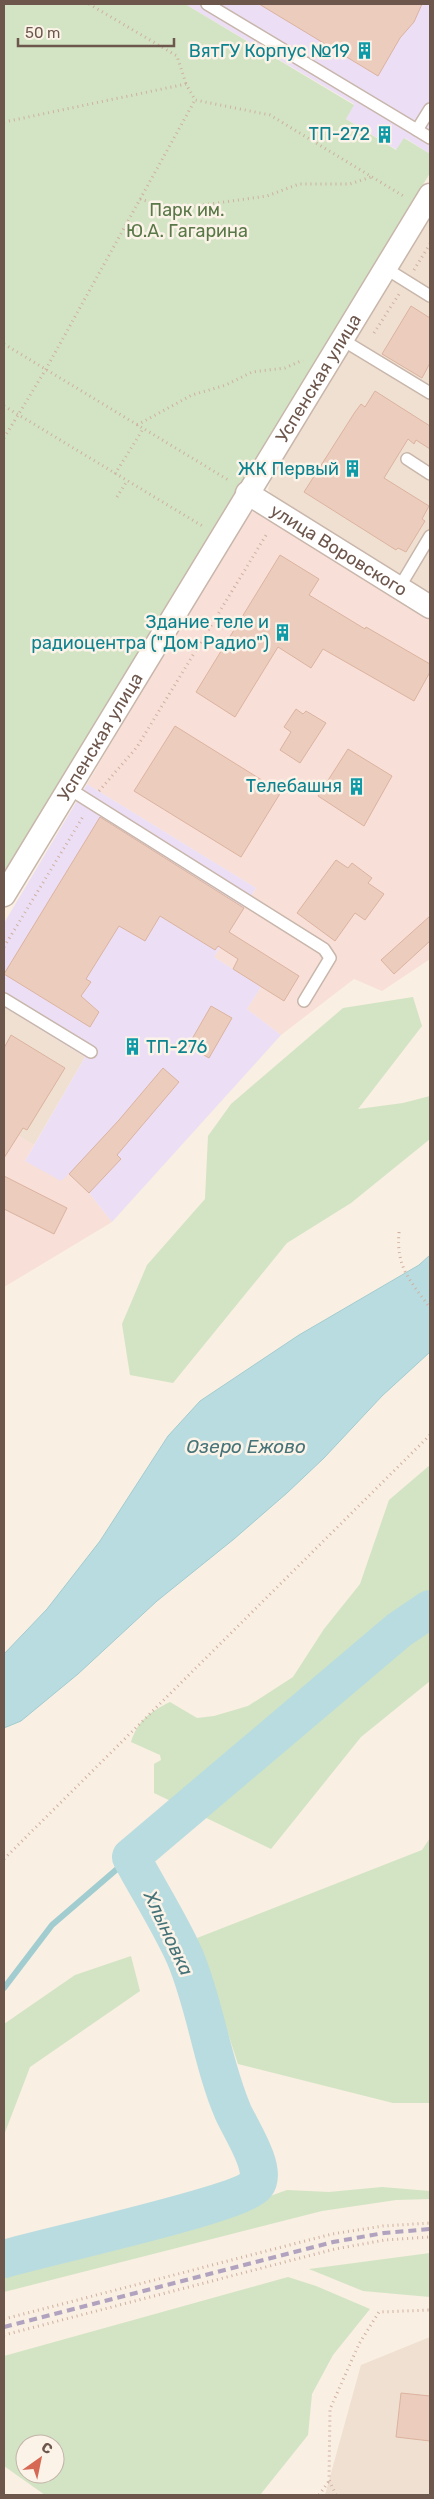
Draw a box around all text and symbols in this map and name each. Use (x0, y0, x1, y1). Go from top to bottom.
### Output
scale bar (18, 15, 174, 47)
text: 50 m (25, 24, 60, 42)
place label: ВятГУ Корпус №19 (189, 40, 350, 62)
building icon: ВятГУ Корпус №19 (354, 41, 374, 61)
place label: ТП-272 (308, 123, 370, 145)
building icon: ТП-272 (374, 124, 394, 144)
park label: Парк им. Ю.А. Гагарина (126, 199, 248, 242)
street label: Успенская улица (271, 310, 366, 447)
place label: ЖК Первый (238, 458, 339, 480)
building icon: ЖК Первый (343, 459, 363, 479)
street label: улица Воровского (266, 499, 411, 601)
place label: Здание теле и радиоцентра ("Дом Радио") (31, 611, 269, 654)
building icon: Здание теле и радиоцентра ("Дом Радио") (273, 622, 293, 642)
street label: Успенская улица (53, 669, 148, 805)
place label: Телебашня (246, 775, 342, 797)
building icon: Телебашня (346, 776, 366, 796)
place label: ТП-276 (146, 1036, 207, 1058)
building icon: ТП-276 (122, 1037, 142, 1057)
water label: Озеро Ежово (186, 1435, 306, 1458)
water label: Хлыновка (139, 1886, 198, 1979)
north arrow (15, 2434, 65, 2484)
text: С (38, 2439, 56, 2458)

